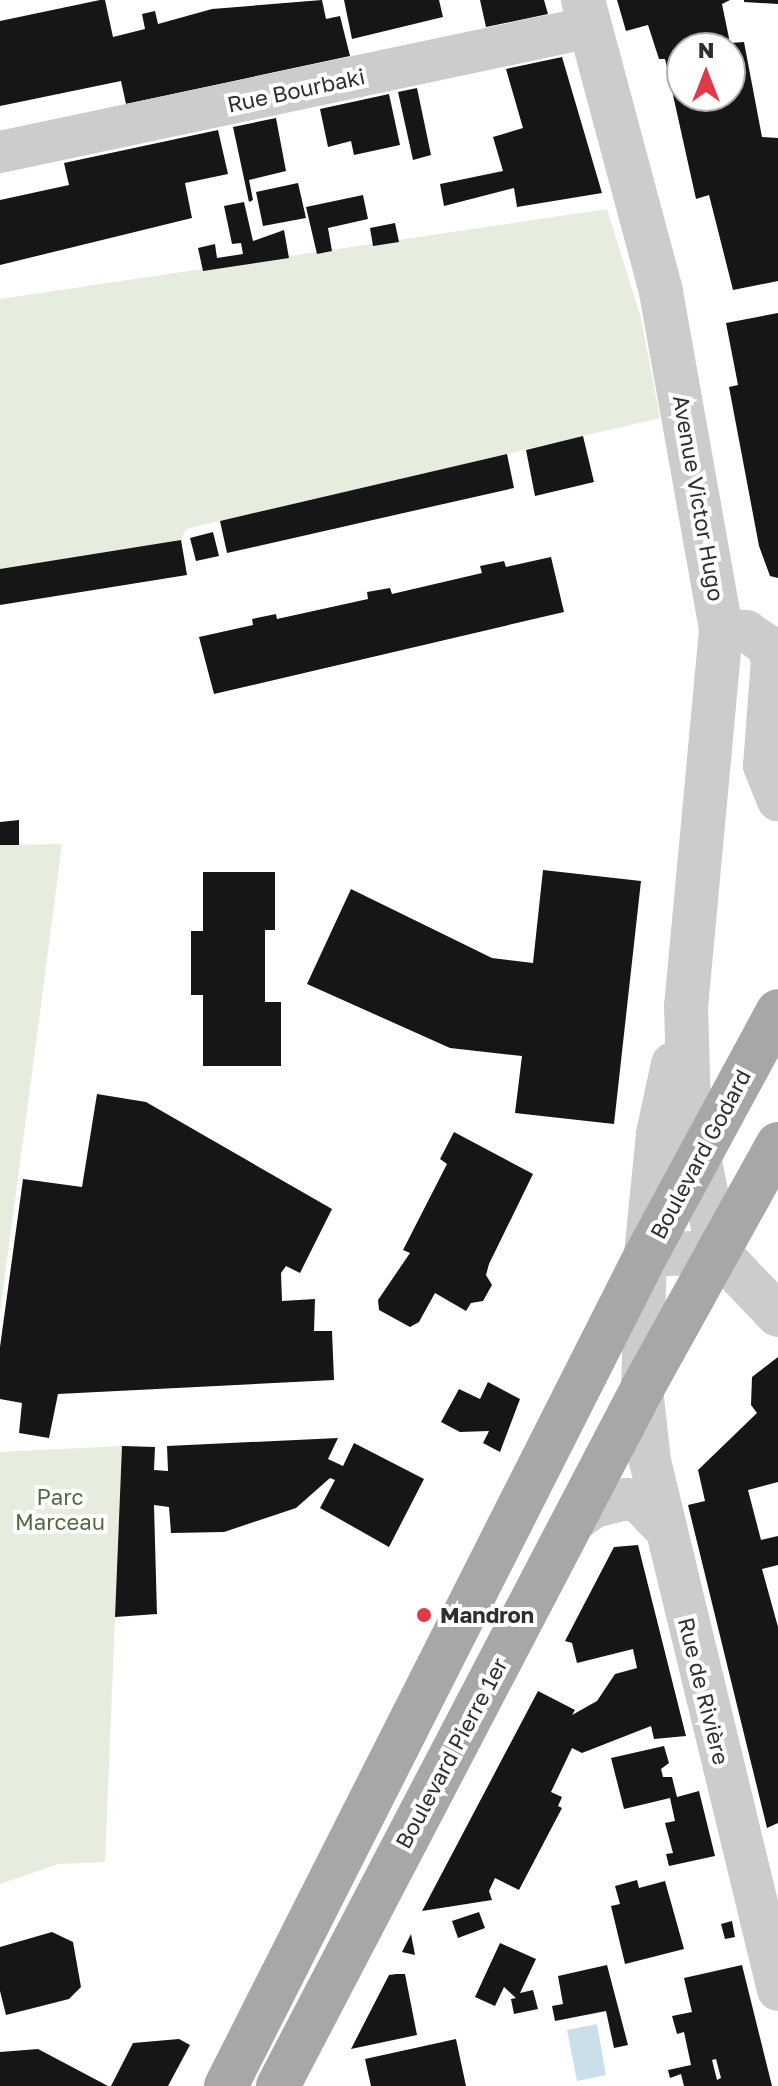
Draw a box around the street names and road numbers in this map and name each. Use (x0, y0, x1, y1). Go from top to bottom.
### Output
street label: Rue Bourbaki (225, 63, 367, 117)
street label: Avenue Victor Hugo (668, 393, 730, 603)
street label: Boulevard Godard (644, 1065, 756, 1243)
street label: Rue de Rivière (673, 1615, 735, 1767)
street label: Boulevard Pierre 1er (390, 1653, 512, 1853)

